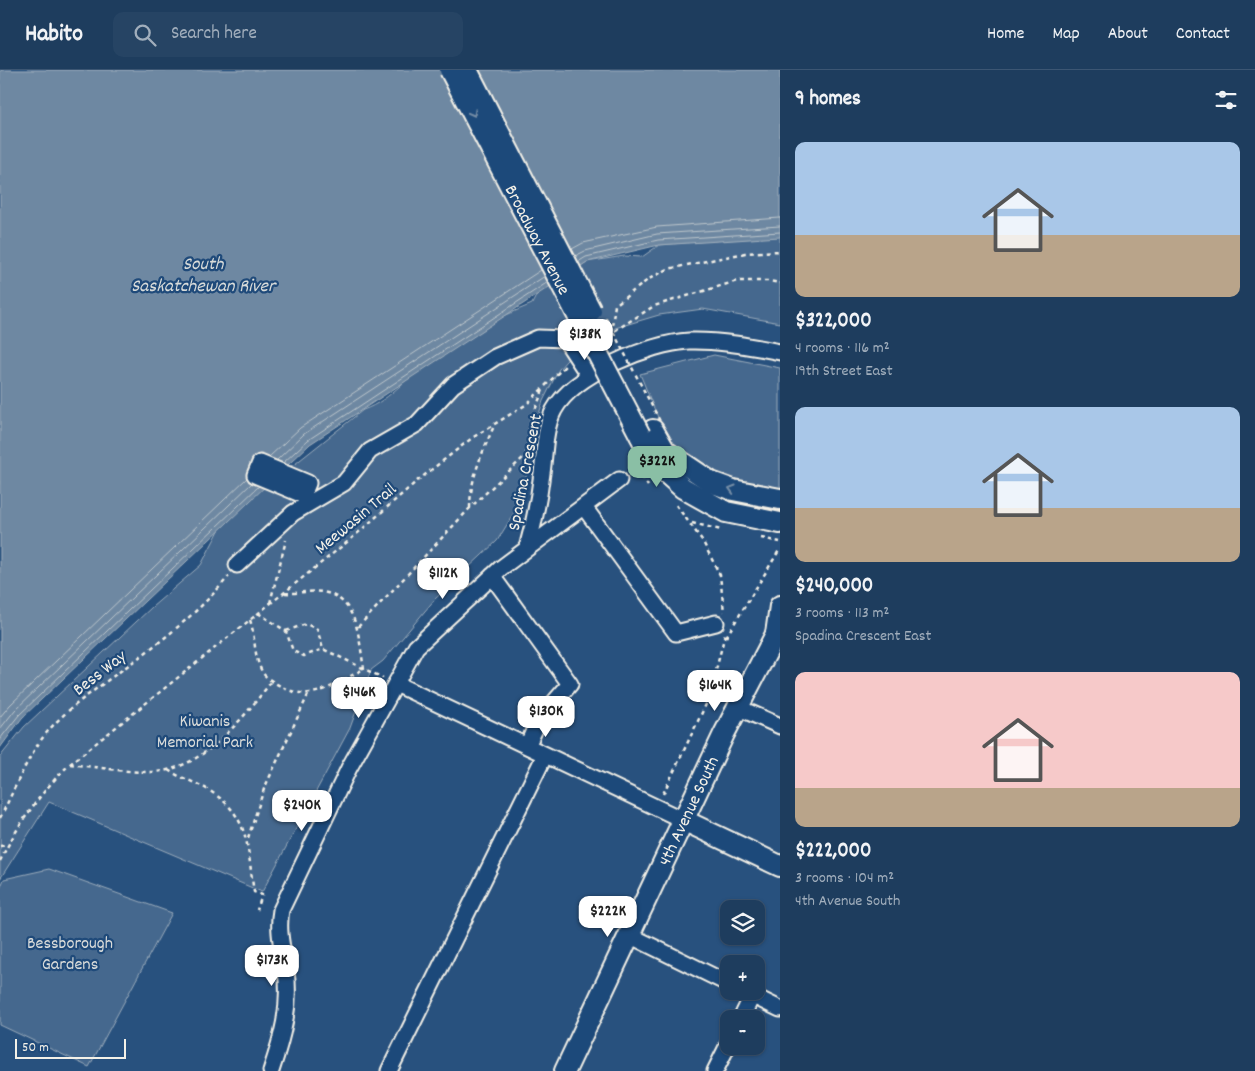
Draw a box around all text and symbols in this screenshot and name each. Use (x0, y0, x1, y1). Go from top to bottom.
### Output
search box (113, 12, 463, 57)
text: Habito (25, 18, 83, 52)
icon: search (131, 21, 159, 49)
text: Search here (171, 21, 257, 48)
text: Home (987, 22, 1024, 47)
text: Map (1052, 22, 1080, 47)
text: About (1108, 22, 1148, 47)
text: Contact (1176, 22, 1230, 47)
text: 9 homes (795, 85, 861, 115)
icon: filters (1212, 86, 1240, 114)
one-way arrow (467, 108, 477, 117)
icon: home (973, 175, 1063, 265)
street label: Broadway Avenue (497, 181, 575, 300)
water label: South Saskatchewan River (131, 252, 277, 301)
text: $322,000 (795, 307, 872, 337)
pin: $138K (550, 318, 620, 361)
text: $138K (569, 323, 601, 346)
text: 4 rooms · 116 m² (795, 337, 890, 360)
text: 19th Street East (795, 360, 893, 383)
street label: Spadina Crescent (503, 412, 550, 533)
icon: home (973, 440, 1063, 530)
pin: $322K (622, 446, 692, 488)
text: $322K (639, 450, 675, 473)
street label: Meewasin Trail (310, 478, 403, 562)
one-way arrow (729, 485, 737, 495)
pin: $112K (408, 558, 478, 600)
text: $112K (428, 562, 458, 585)
text: $240,000 (795, 572, 873, 602)
text: 3 rooms · 113 m² (795, 602, 889, 625)
text: Spadina Crescent East (795, 625, 931, 648)
street label: Bess Way (68, 645, 133, 703)
pin: $164K (680, 670, 750, 712)
text: $164K (698, 674, 732, 697)
pin: $146K (324, 676, 394, 719)
text: $146K (342, 681, 376, 704)
pin: $130K (511, 696, 581, 738)
text: $130K (529, 700, 563, 723)
icon: home (973, 705, 1063, 795)
park label: Kiwanis Memorial Park (157, 710, 253, 756)
street label: 4th Avenue South (654, 753, 727, 871)
pin: $240K (267, 790, 337, 832)
text: $240K (283, 794, 321, 817)
text: $222,000 (795, 837, 872, 867)
text: 3 rooms · 104 m² (795, 867, 894, 890)
text: 4th Avenue South (795, 890, 900, 913)
pin: $222K (573, 896, 643, 938)
text: $222K (590, 900, 626, 923)
map controls (720, 900, 765, 1055)
button: layers (720, 900, 765, 945)
park label: Bessborough Gardens (27, 932, 113, 978)
pin: $173K (237, 944, 307, 987)
text: $173K (256, 949, 288, 972)
button: + (720, 955, 765, 1000)
button: − (720, 1010, 765, 1055)
scale bar (15, 1036, 126, 1059)
text: 50 m (22, 1038, 49, 1058)

